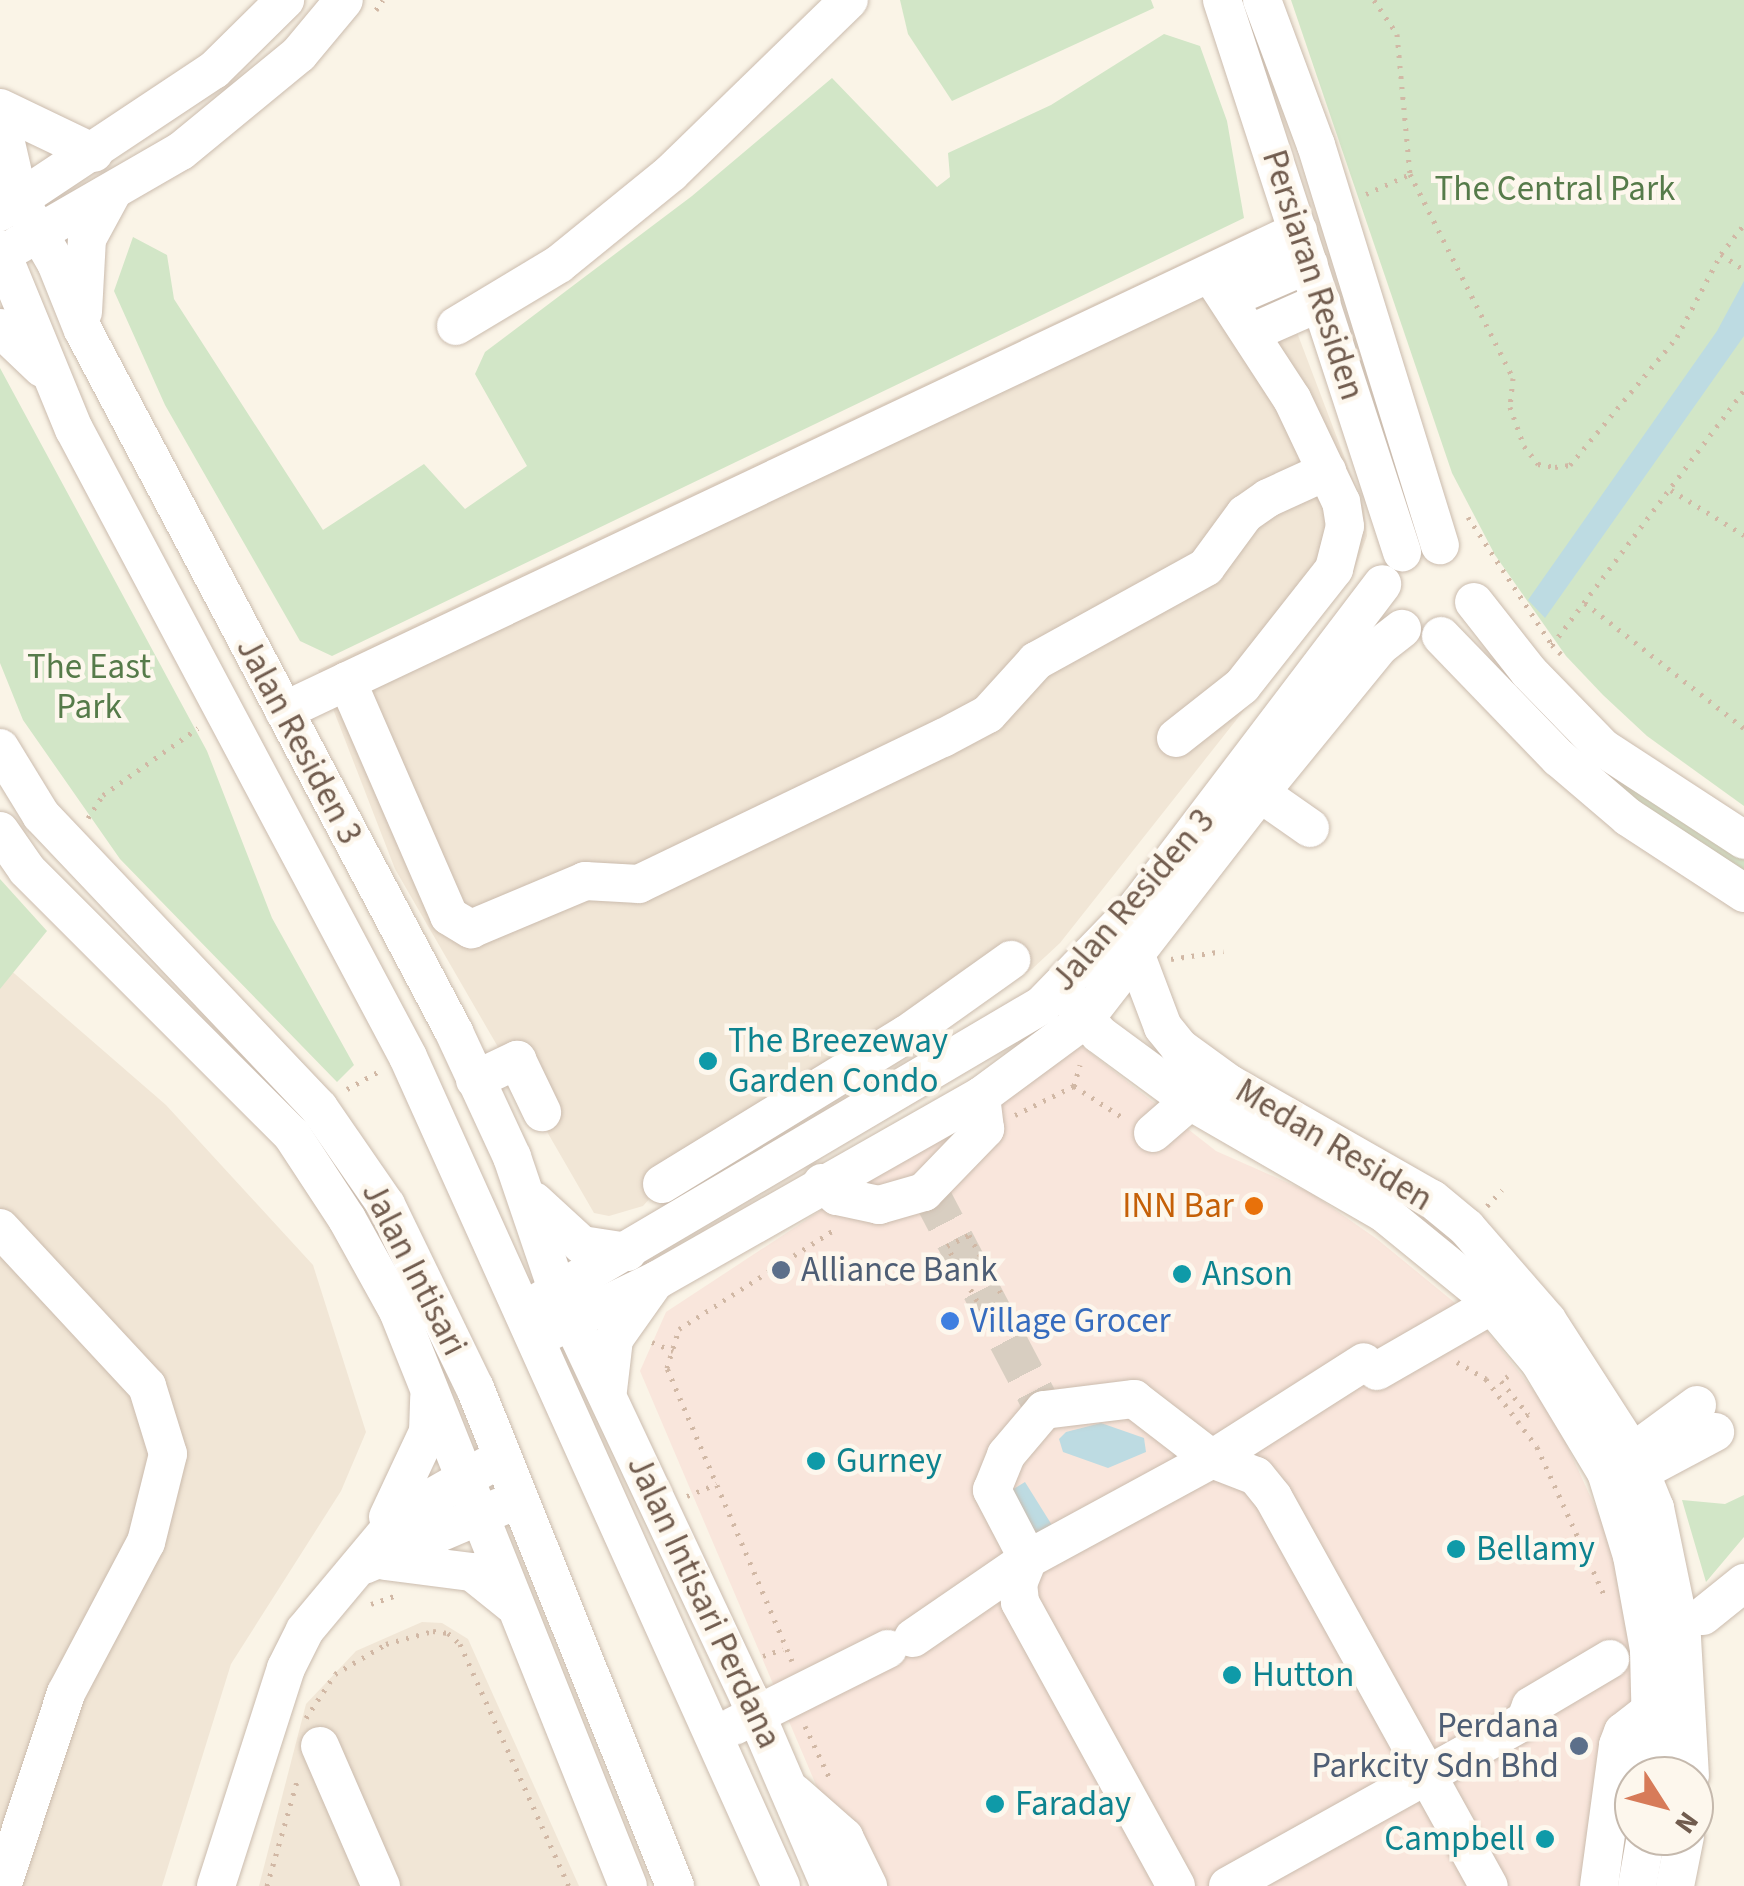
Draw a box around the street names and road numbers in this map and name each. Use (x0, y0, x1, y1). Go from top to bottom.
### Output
street label: Persiaran Residen (1253, 145, 1373, 405)
street label: Jalan Residen 3 (227, 631, 371, 851)
street label: Jalan Residen 3 (1042, 800, 1224, 1000)
street label: Medan Residen (1228, 1070, 1440, 1220)
street label: Jalan Intisari (352, 1175, 476, 1363)
street label: Jalan Intisari Perdana (618, 1449, 790, 1755)

